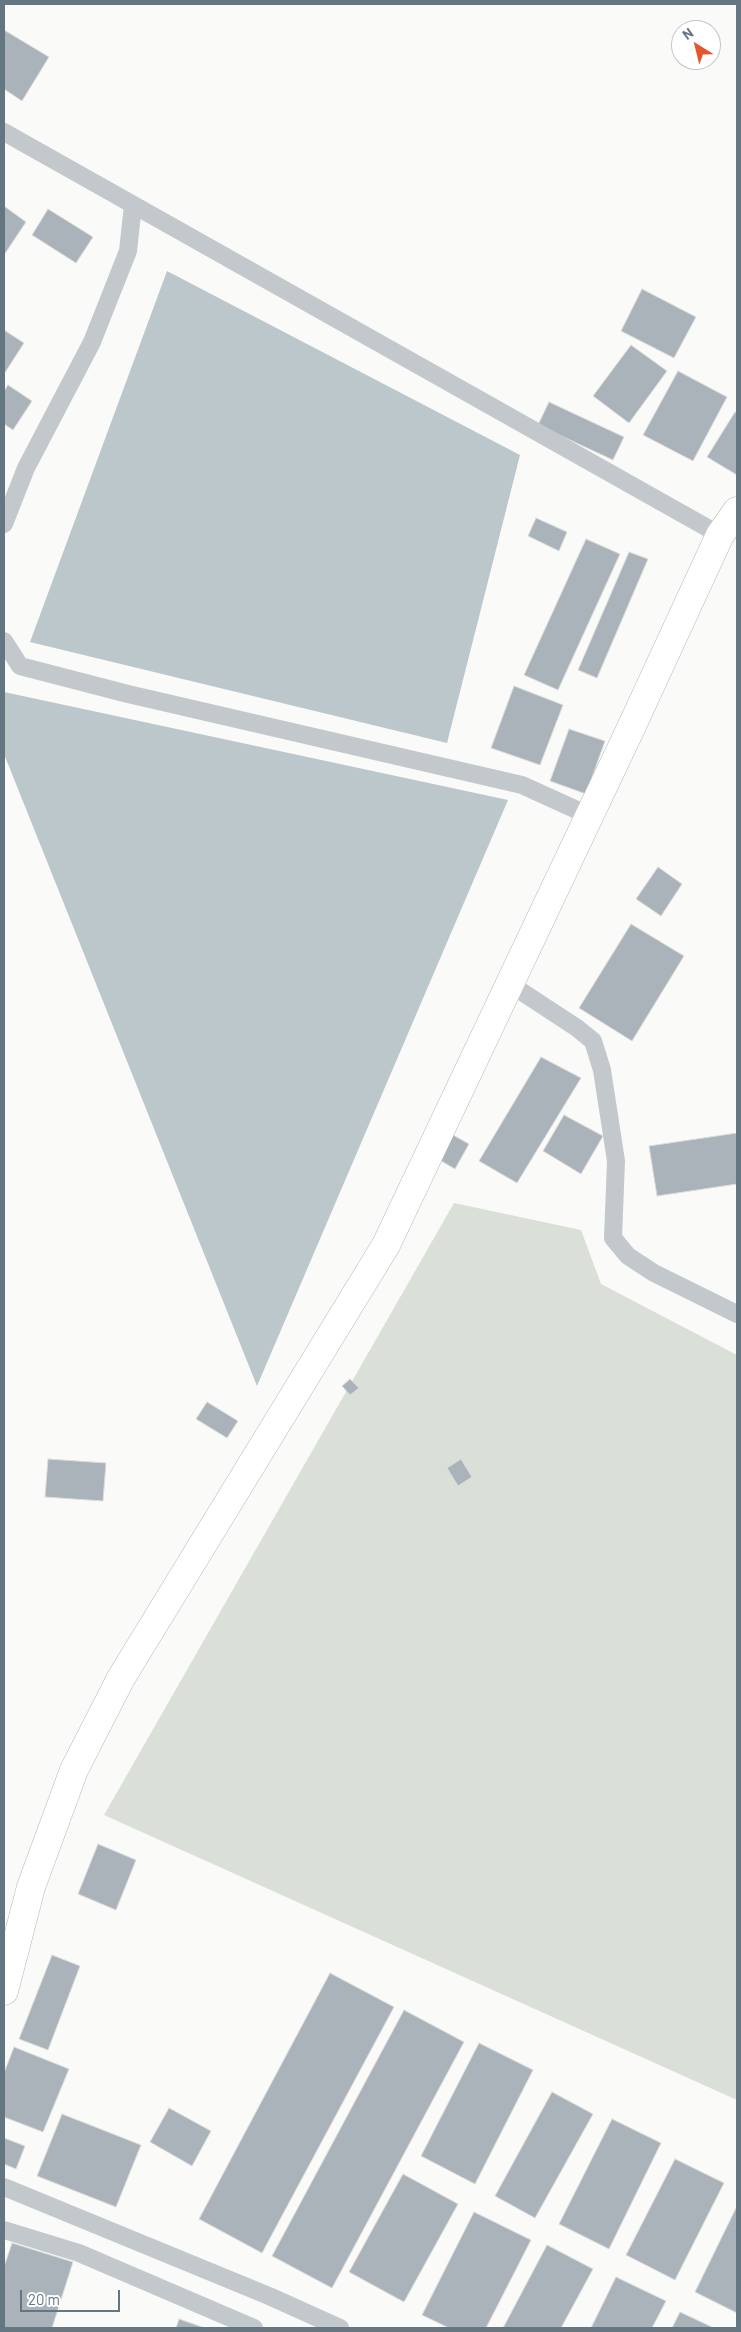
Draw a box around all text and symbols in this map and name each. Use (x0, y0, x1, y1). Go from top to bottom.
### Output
north arrow (671, 20, 721, 70)
text: N (679, 24, 696, 43)
scale bar (22, 2280, 122, 2312)
text: 20 m (28, 2290, 60, 2308)

